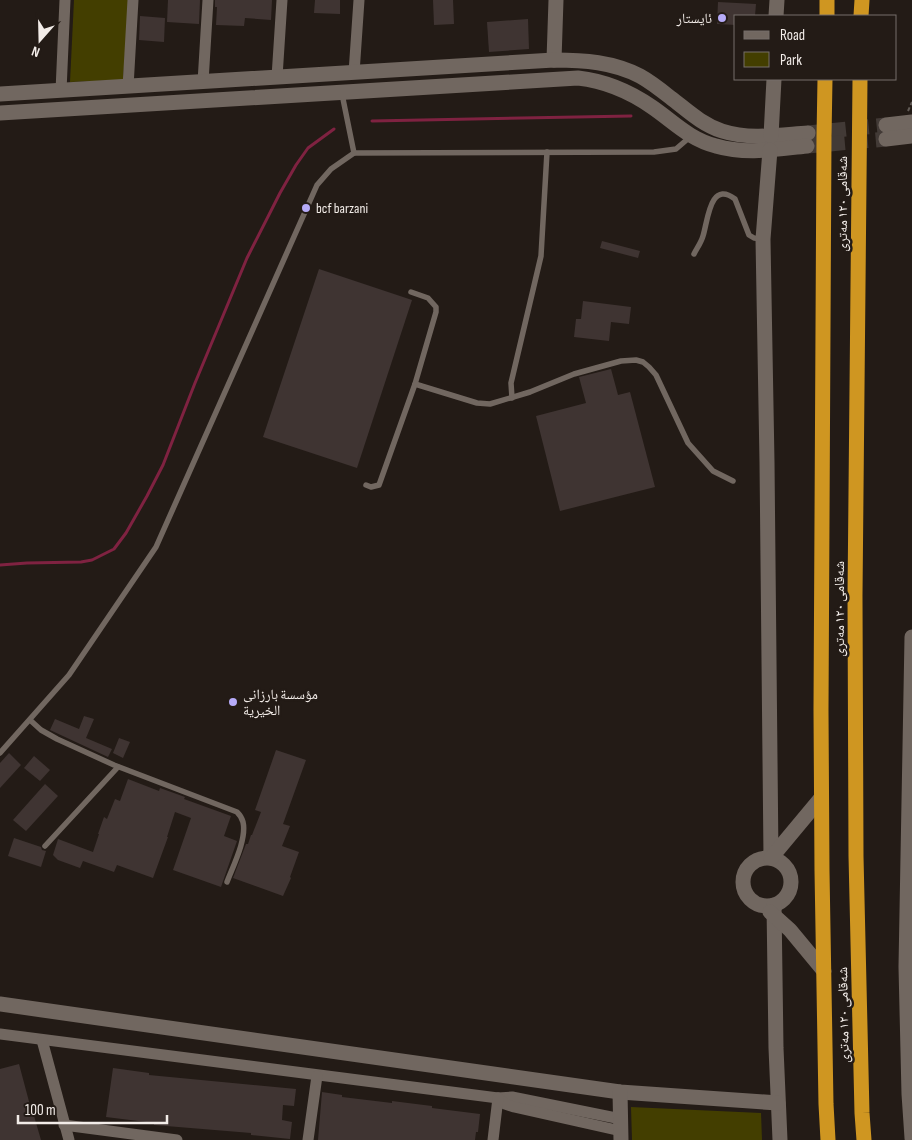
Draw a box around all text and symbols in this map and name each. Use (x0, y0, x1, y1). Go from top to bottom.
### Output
place label: ئایستار (676, 10, 712, 27)
marker: ئایستار (716, 12, 728, 24)
north arrow (15, 15, 65, 65)
legend (734, 15, 897, 80)
text: Road (780, 26, 805, 45)
text: N (29, 42, 42, 61)
text: Park (780, 51, 802, 70)
street label: شەقامی ١٢٠ مەتری (834, 156, 851, 252)
place label: bcf barzani (316, 200, 368, 217)
marker: bcf barzani (300, 202, 312, 214)
street label: شەقامی ١٢٠ مەتری (831, 561, 848, 657)
place label: مؤسسة بارزانی الخیریة (243, 686, 318, 719)
marker: مؤسسة بارزانی الخیریة (227, 696, 239, 708)
street label: شەقامی ١٢٠ مەتری (834, 967, 853, 1063)
scale bar (18, 1092, 166, 1124)
text: 100 m (25, 1101, 56, 1120)

